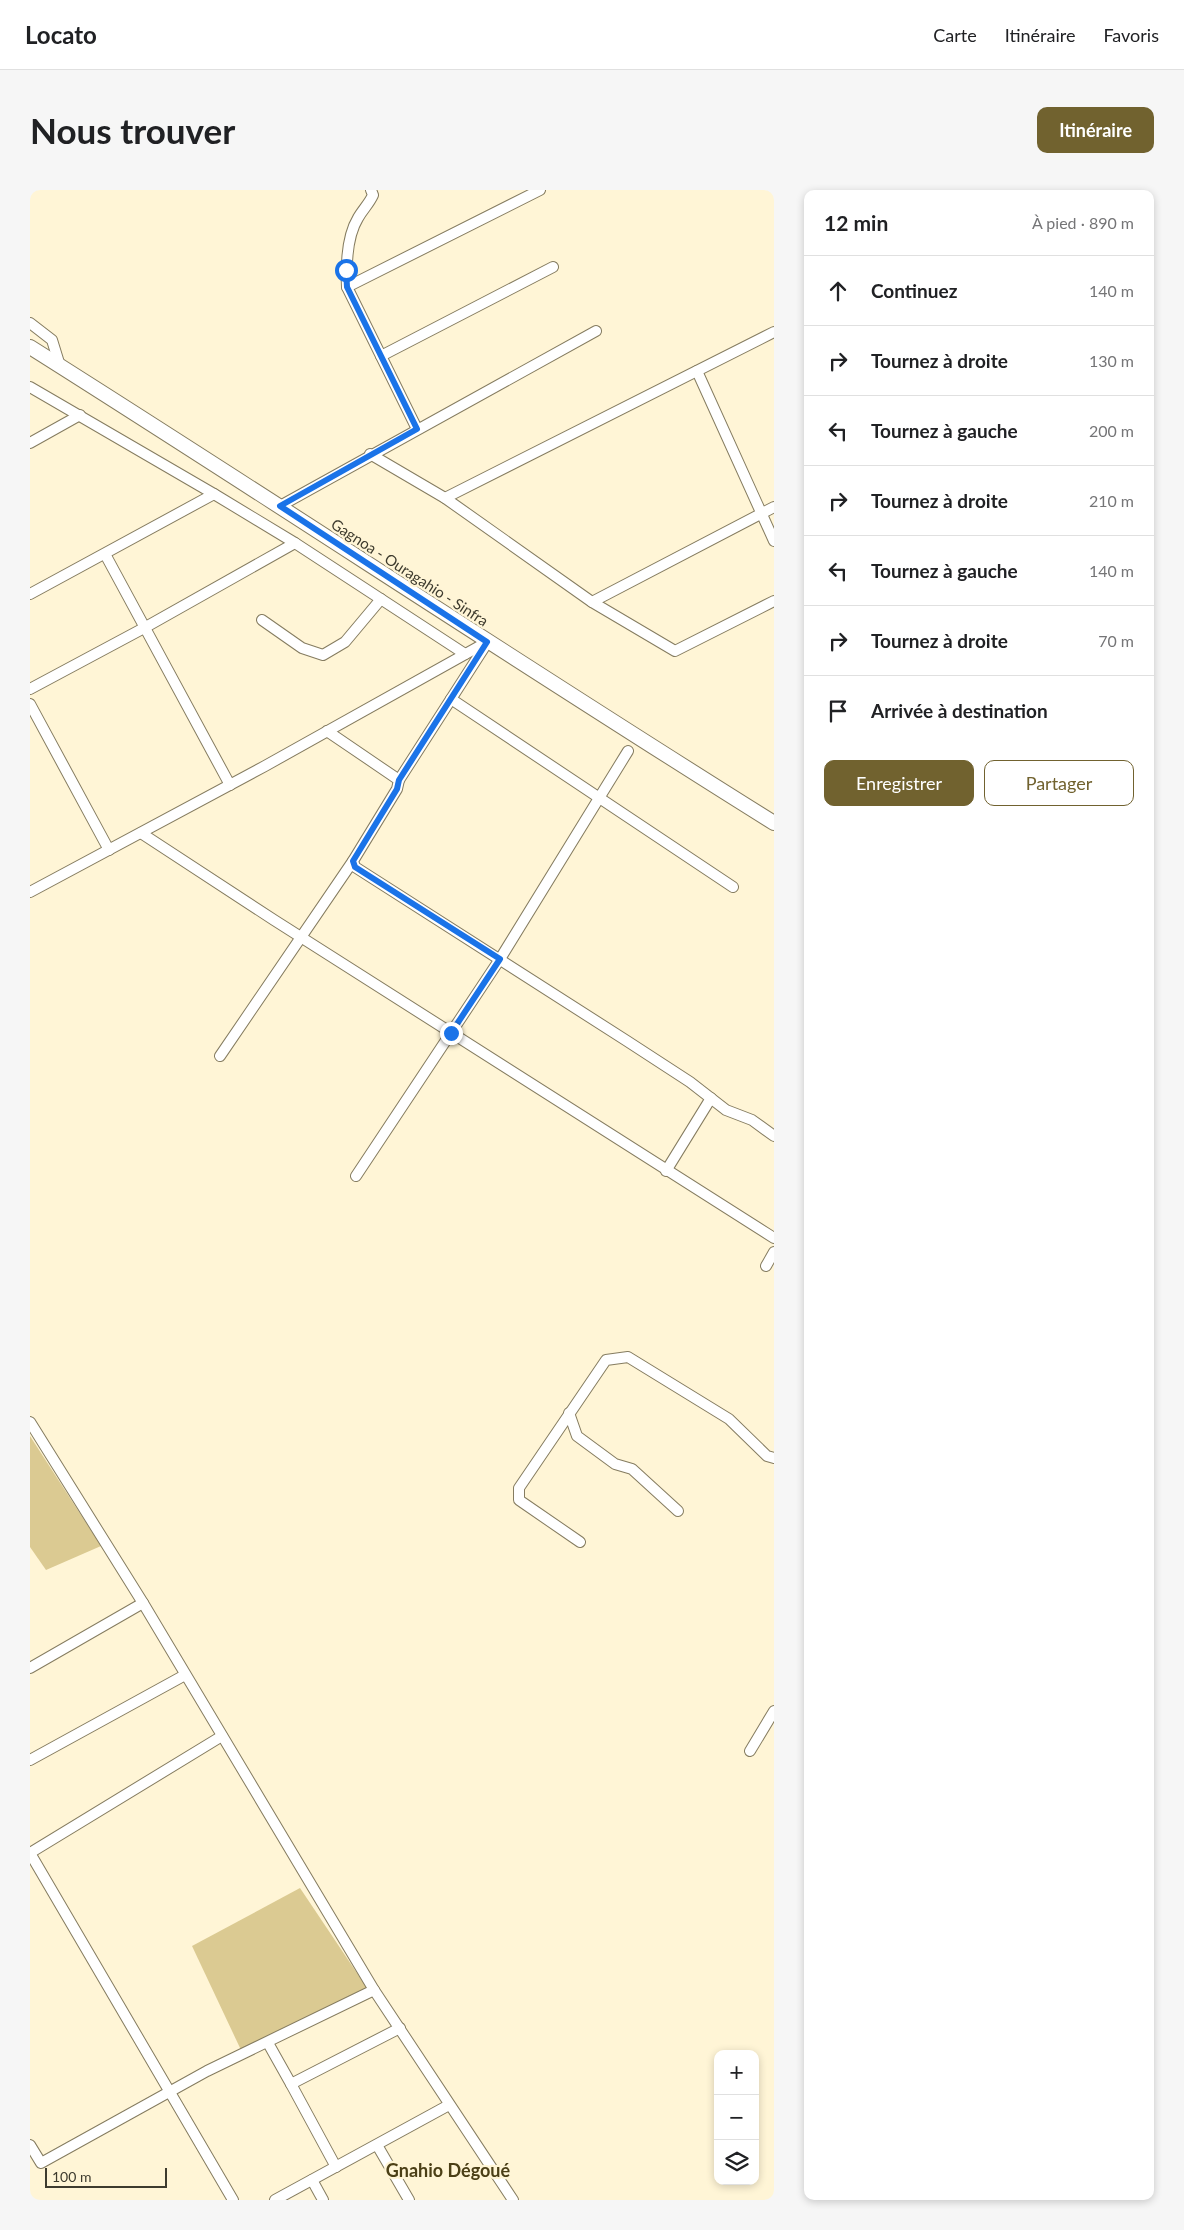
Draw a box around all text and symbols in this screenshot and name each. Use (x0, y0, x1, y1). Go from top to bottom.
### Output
text: Locato (25, 20, 97, 49)
text: Carte (933, 24, 977, 46)
text: Itinéraire (1005, 24, 1075, 46)
text: Favoris (1103, 24, 1159, 46)
button: Itinéraire (1037, 107, 1154, 153)
text: Nous trouver (30, 109, 235, 151)
text: 12 min (824, 210, 888, 235)
text: À pied · 890 m (1032, 213, 1134, 232)
route start (335, 259, 358, 282)
icon: ahead (824, 277, 852, 305)
text: Continuez (871, 279, 957, 302)
text: 140 m (1089, 281, 1134, 300)
icon: right (824, 347, 852, 375)
text: Tournez à droite (871, 349, 1008, 372)
text: 130 m (1089, 351, 1134, 370)
icon: left (824, 417, 852, 445)
text: Tournez à gauche (871, 419, 1018, 442)
text: 200 m (1089, 421, 1134, 440)
icon: right (824, 487, 852, 515)
text: Tournez à droite (871, 489, 1008, 512)
text: 210 m (1089, 491, 1134, 510)
street label: Gagnoa - Ouragahio - Sinfra (328, 514, 492, 630)
icon: left (824, 557, 852, 585)
text: Tournez à gauche (871, 559, 1018, 582)
text: 140 m (1089, 561, 1134, 580)
icon: right (824, 627, 852, 655)
text: Tournez à droite (871, 629, 1008, 652)
text: 70 m (1098, 631, 1134, 650)
icon: arrive (824, 697, 852, 725)
text: Arrivée à destination (871, 699, 1048, 722)
button: Enregistrer (824, 760, 974, 806)
button: Partager (984, 760, 1134, 806)
route end (440, 1022, 463, 1045)
map controls (714, 2050, 759, 2185)
button: + (714, 2050, 759, 2095)
button: − (714, 2095, 759, 2140)
button: layers (714, 2140, 759, 2185)
district label: Gnahio Dégoué (386, 2159, 511, 2181)
scale bar (45, 2165, 168, 2188)
text: 100 m (52, 2168, 91, 2185)

